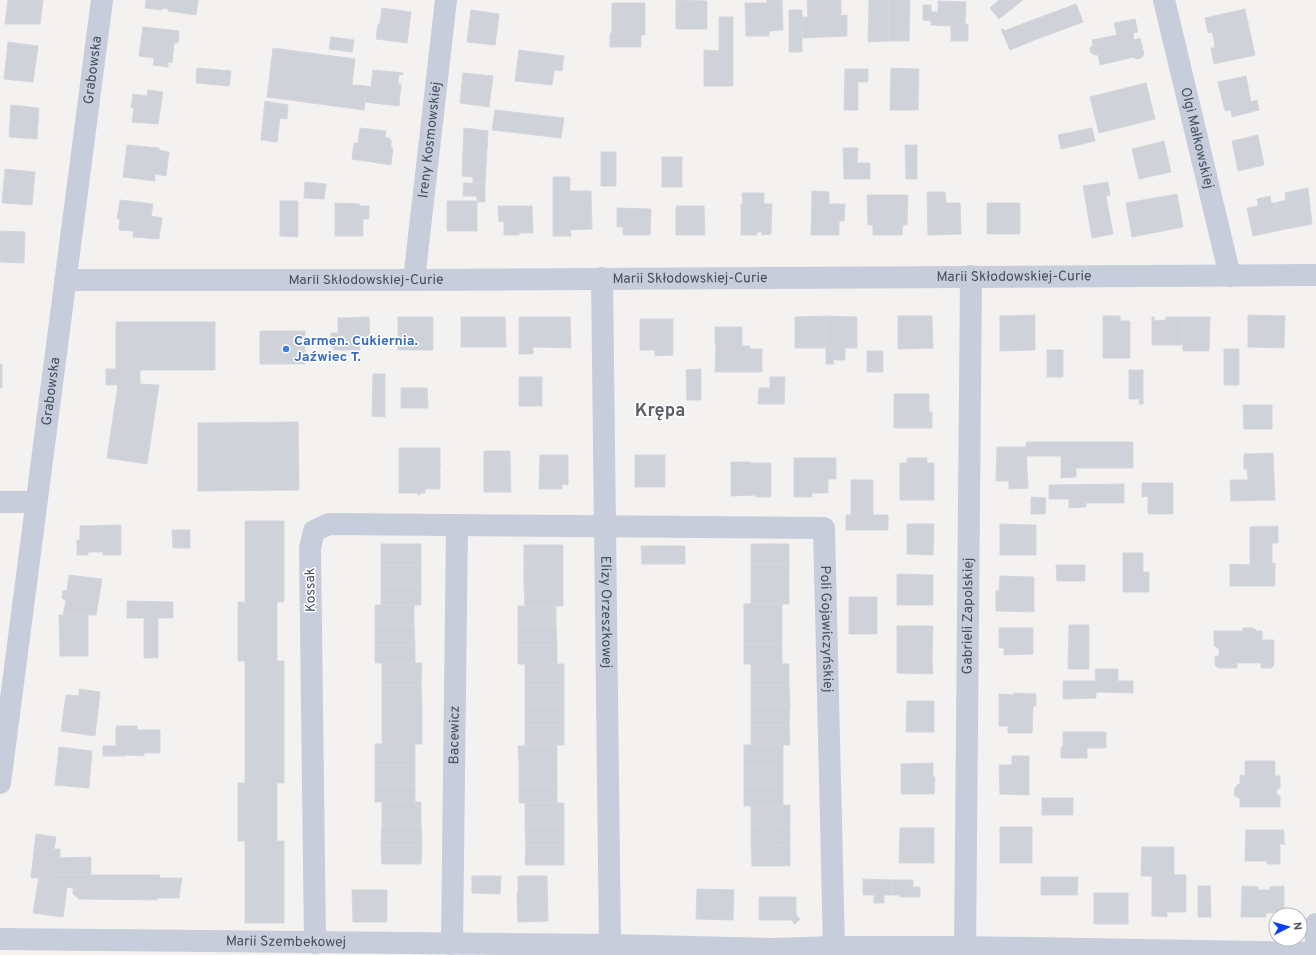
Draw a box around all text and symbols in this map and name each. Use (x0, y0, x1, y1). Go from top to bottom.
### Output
street label: Grabowska (80, 35, 106, 105)
street label: Ireny Kosmowskiej (415, 81, 445, 199)
street label: Olgi Małkowskiej (1177, 86, 1217, 191)
street label: Marii Skłodowskiej-Curie (936, 268, 1092, 286)
street label: Marii Skłodowskiej-Curie (612, 270, 768, 287)
street label: Marii Skłodowskiej-Curie (288, 271, 444, 289)
place label: Carmen. Cukiernia. Jaźwiec T. (294, 333, 418, 366)
marker: Carmen. Cukiernia. Jaźwiec T. (281, 344, 291, 354)
street label: Grabowska (38, 356, 64, 427)
district label: Krępa (635, 400, 685, 423)
street label: Elizy Orzeszkowej (597, 556, 615, 668)
street label: Gabrieli Zapolskiej (959, 558, 977, 675)
street label: Poli Gojawiczyńskiej (816, 565, 836, 693)
street label: Kossak (302, 568, 320, 612)
street label: Bacewicz (446, 705, 463, 765)
north arrow (1268, 907, 1308, 947)
text: N (1290, 921, 1304, 931)
street label: Marii Szembekowej (226, 933, 346, 951)

